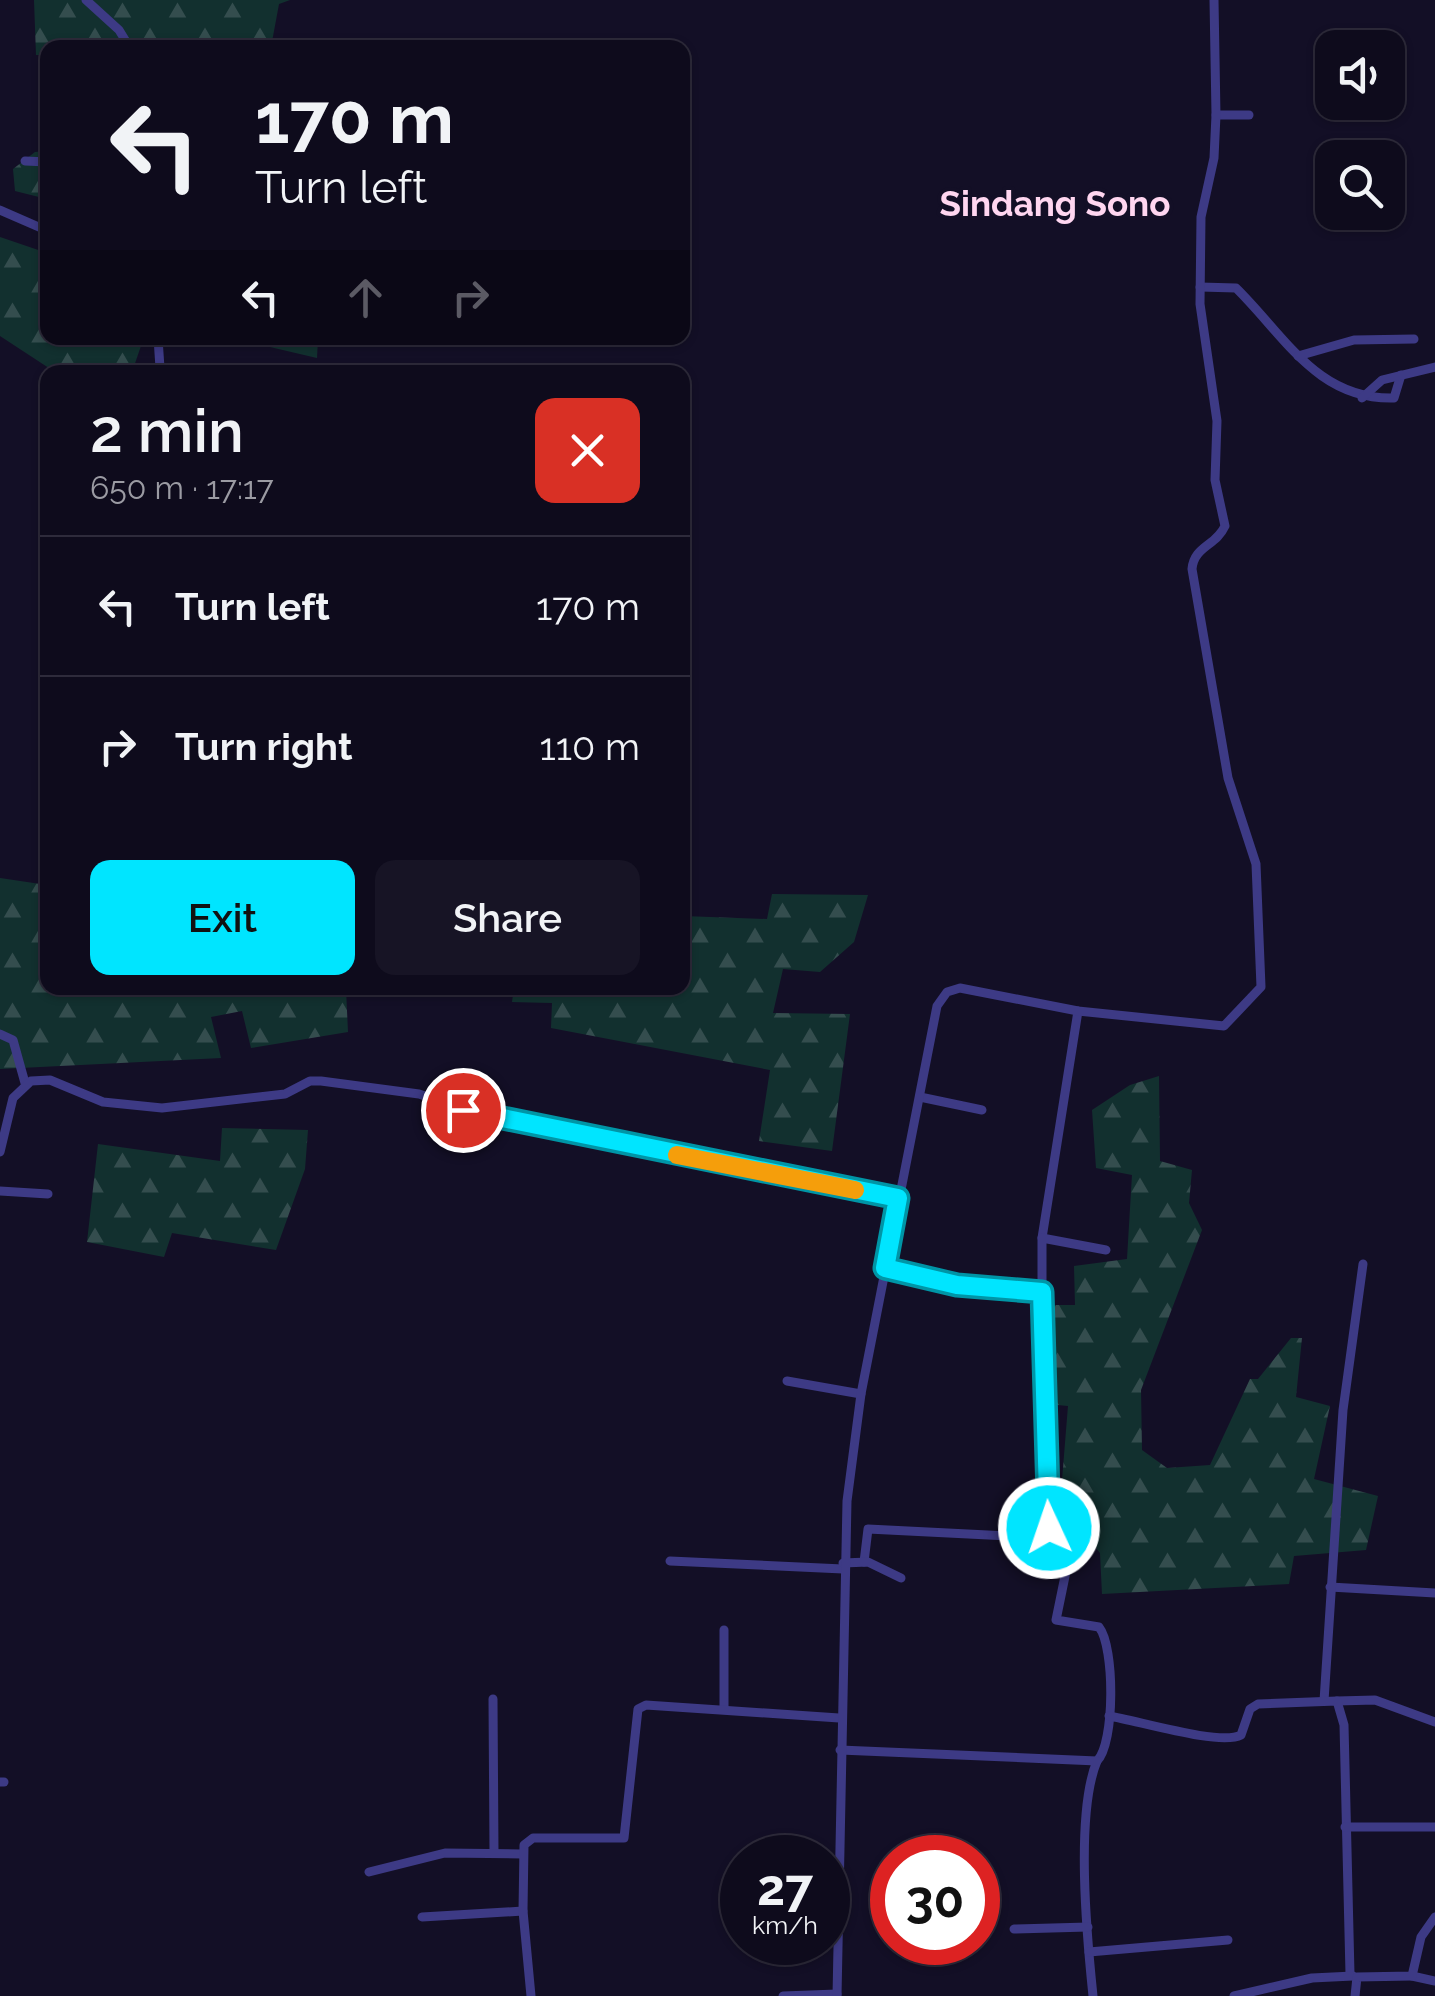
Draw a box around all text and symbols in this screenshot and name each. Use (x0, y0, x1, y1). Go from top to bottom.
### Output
map controls (1315, 30, 1405, 230)
button: sound (1315, 30, 1405, 120)
text: 170 m (255, 77, 454, 159)
icon: left (90, 80, 220, 210)
button: search (1315, 140, 1405, 230)
text: Turn left (255, 161, 427, 214)
district label: Sindang Sono (940, 183, 1170, 224)
icon: left (233, 270, 288, 325)
icon: ahead (338, 270, 393, 325)
icon: right (443, 270, 498, 325)
text: 2 min (90, 396, 244, 466)
button: close (535, 398, 640, 503)
text: 650 m · 17:17 (90, 469, 274, 506)
icon: left (90, 579, 145, 634)
text: Turn left (175, 584, 330, 629)
text: 170 m (536, 584, 640, 629)
icon: right (90, 719, 145, 774)
text: Turn right (175, 724, 352, 769)
text: 110 m (540, 724, 640, 769)
button: Exit (90, 860, 355, 975)
button: Share (375, 860, 640, 975)
pin (421, 1068, 506, 1153)
icon: arrive (436, 1083, 491, 1138)
position arrow (997, 1476, 1101, 1580)
speed limit sign: 30 (870, 1835, 1000, 1965)
text: 27 (757, 1858, 813, 1917)
text: km/h (752, 1910, 818, 1940)

